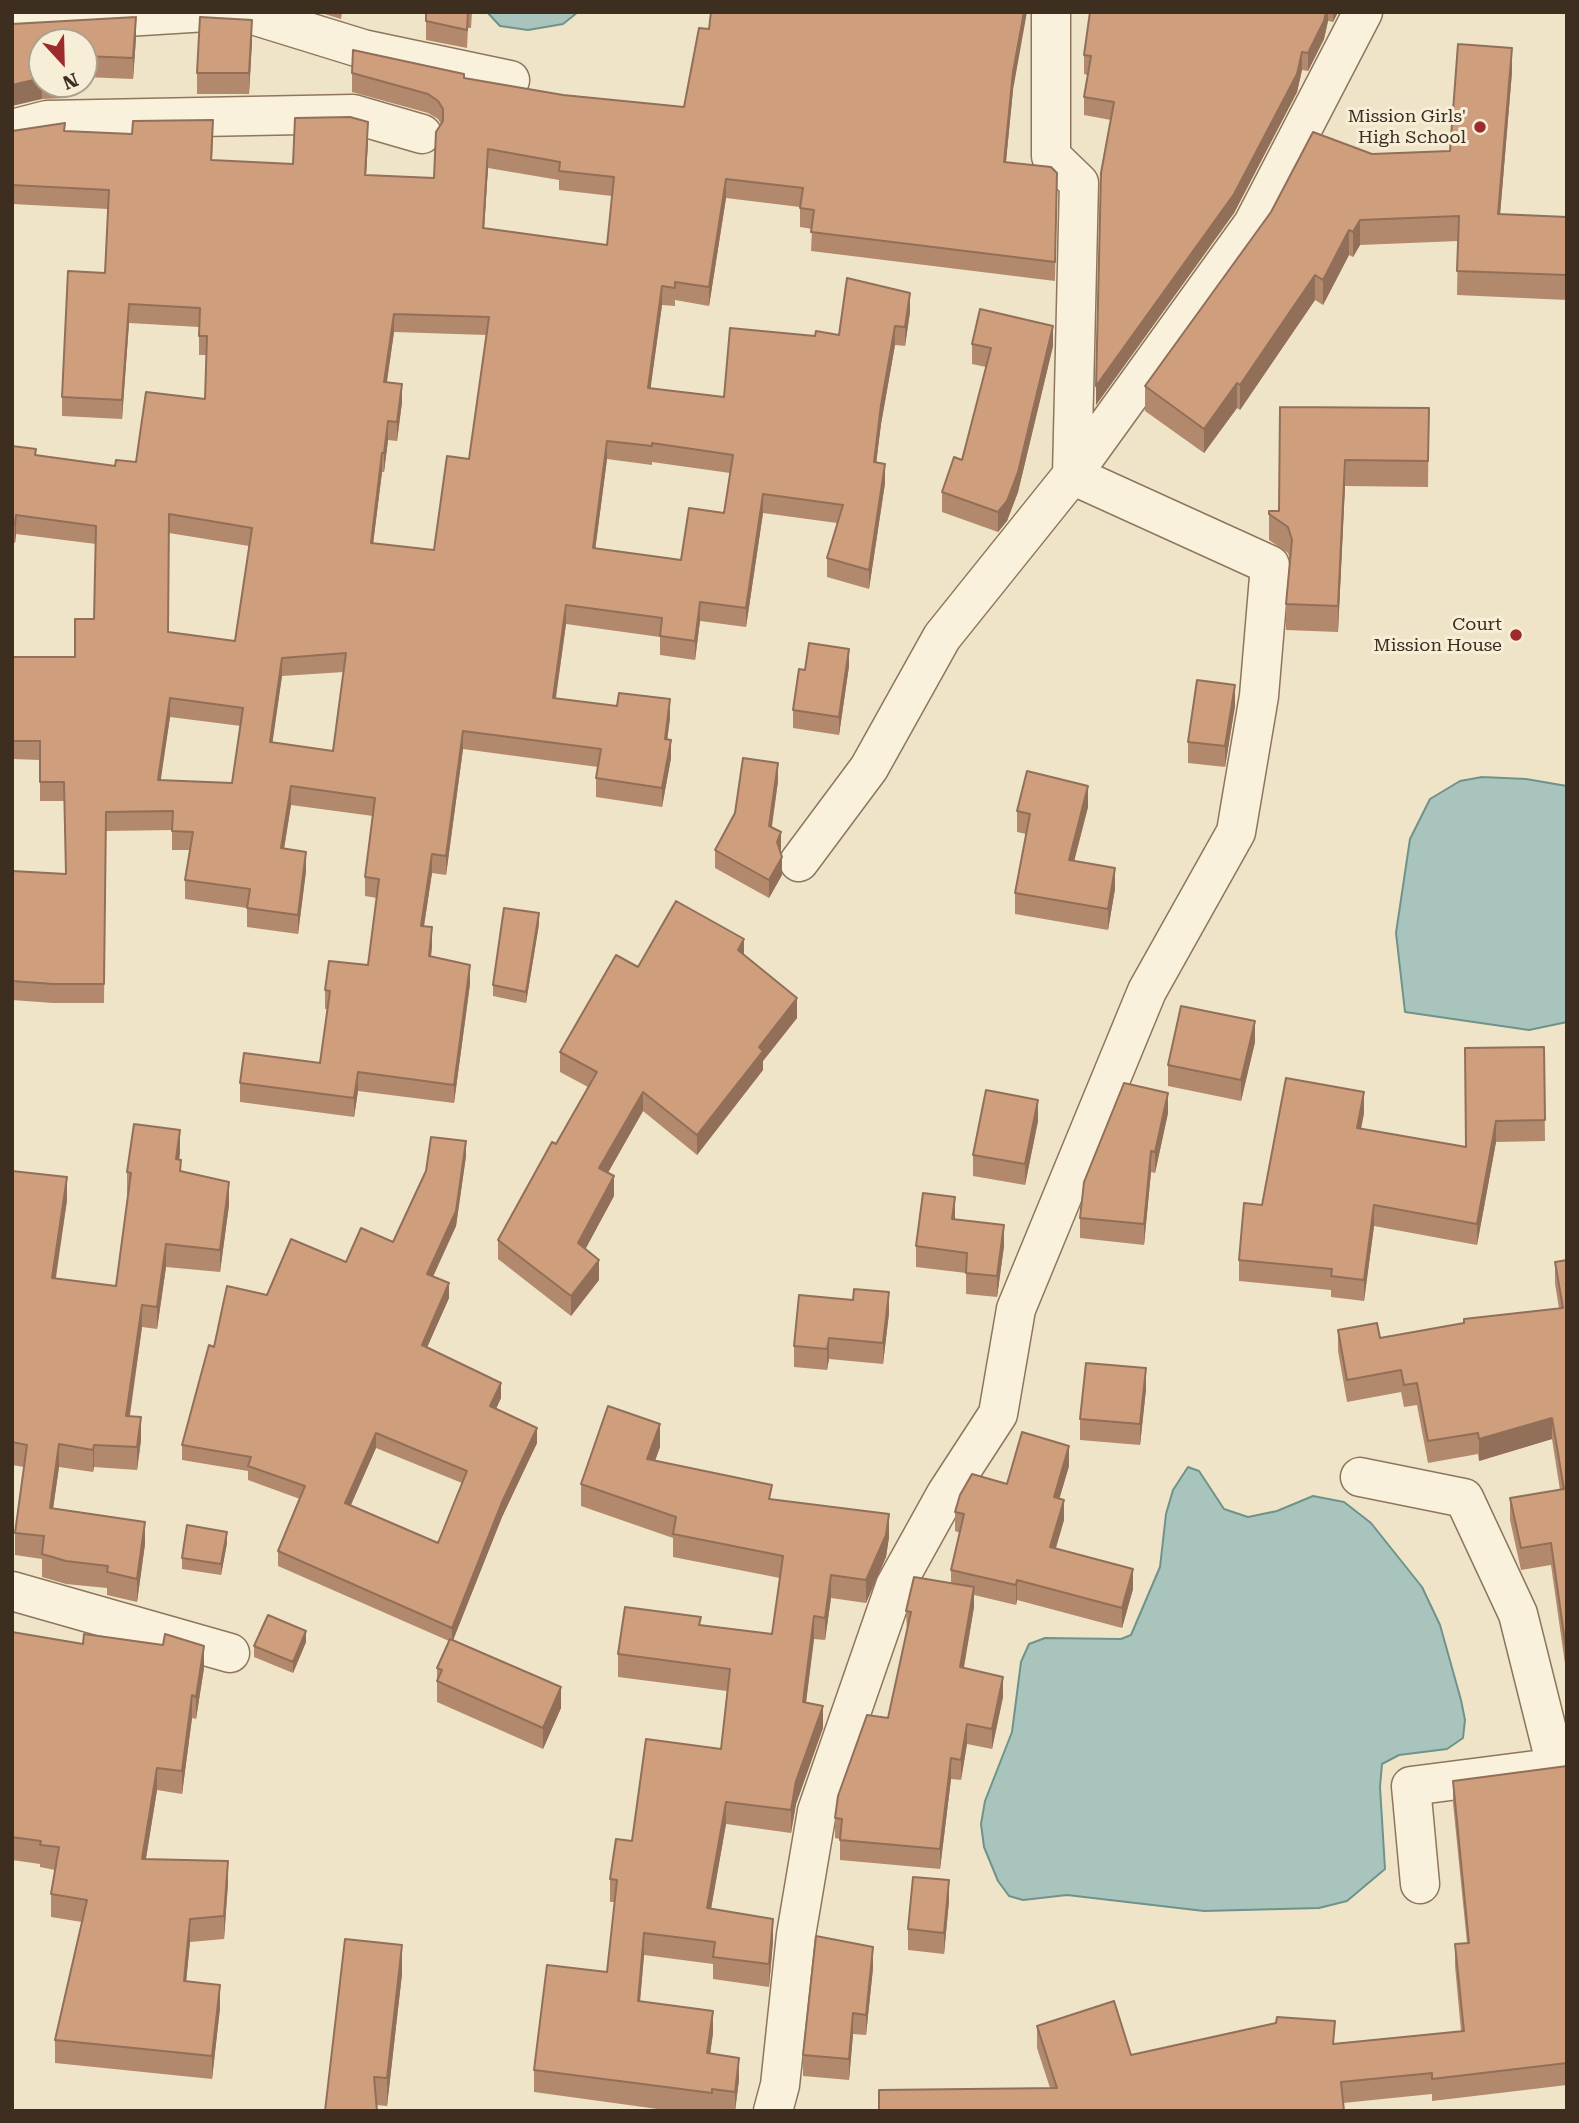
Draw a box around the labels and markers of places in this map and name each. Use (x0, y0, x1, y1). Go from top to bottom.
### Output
place label: Mission Girls' High School (1348, 106, 1466, 148)
marker: Mission Girls' High School (1472, 119, 1488, 135)
place label: Court Mission House (1374, 614, 1502, 656)
marker: Court Mission House (1508, 627, 1524, 643)

